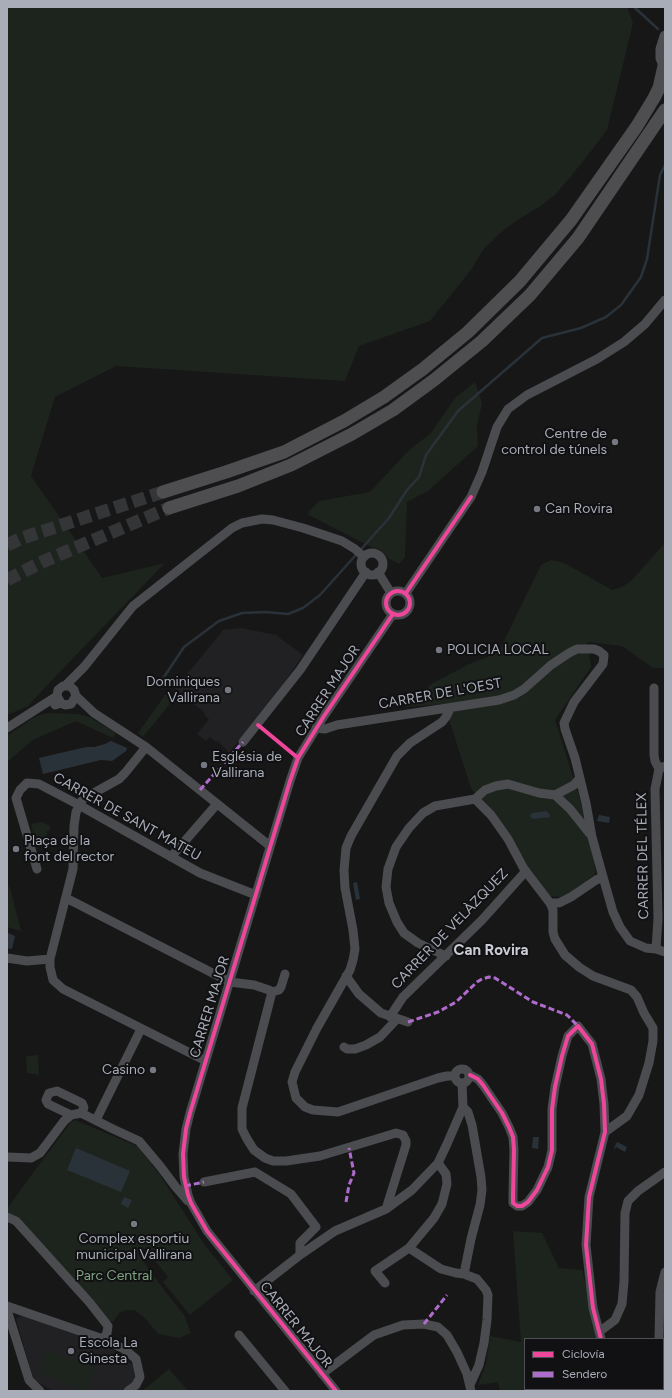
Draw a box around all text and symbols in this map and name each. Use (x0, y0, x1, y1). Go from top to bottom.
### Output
place label: Centre de control de túnels (501, 426, 607, 458)
marker: Centre de control de túnels (610, 437, 620, 447)
place label: Can Rovira (545, 501, 613, 517)
marker: Can Rovira (532, 504, 542, 514)
street label: CARRER MAJOR (292, 642, 364, 740)
place label: POLICIA LOCAL (447, 642, 549, 658)
marker: POLICIA LOCAL (434, 645, 444, 655)
place label: Dominiques Vallirana (146, 674, 220, 706)
street label: CARRER DE L'OEST (377, 675, 503, 713)
marker: Dominiques Vallirana (223, 685, 233, 695)
place label: Església de Vallirana (212, 749, 282, 782)
marker: Església de Vallirana (199, 760, 209, 770)
street label: CARRER DE SANT MATEU (50, 769, 204, 865)
street label: CARRER DEL TÉLEX (633, 793, 653, 919)
place label: Plaça de la font del rector (24, 833, 114, 866)
marker: Plaça de la font del rector (11, 844, 21, 854)
street label: CARRER DE VELÀZQUEZ (388, 865, 512, 993)
district label: Can Rovira (454, 942, 528, 960)
street label: CARRER MAJOR (187, 954, 233, 1060)
place label: Casino (102, 1062, 145, 1078)
marker: Casino (148, 1065, 158, 1075)
marker: Complex esportiu municipal Vallirana (129, 1219, 139, 1229)
place label: Complex esportiu municipal Vallirana (76, 1231, 192, 1264)
park label: Parc Central (76, 1268, 152, 1284)
street label: CARRER MAJOR (256, 1279, 336, 1371)
place label: Escola La Ginesta (79, 1335, 138, 1368)
legend (524, 1338, 664, 1390)
marker: Escola La Ginesta (66, 1346, 76, 1356)
text: Ciclovía (562, 1347, 605, 1361)
text: Sendero (562, 1367, 607, 1381)

